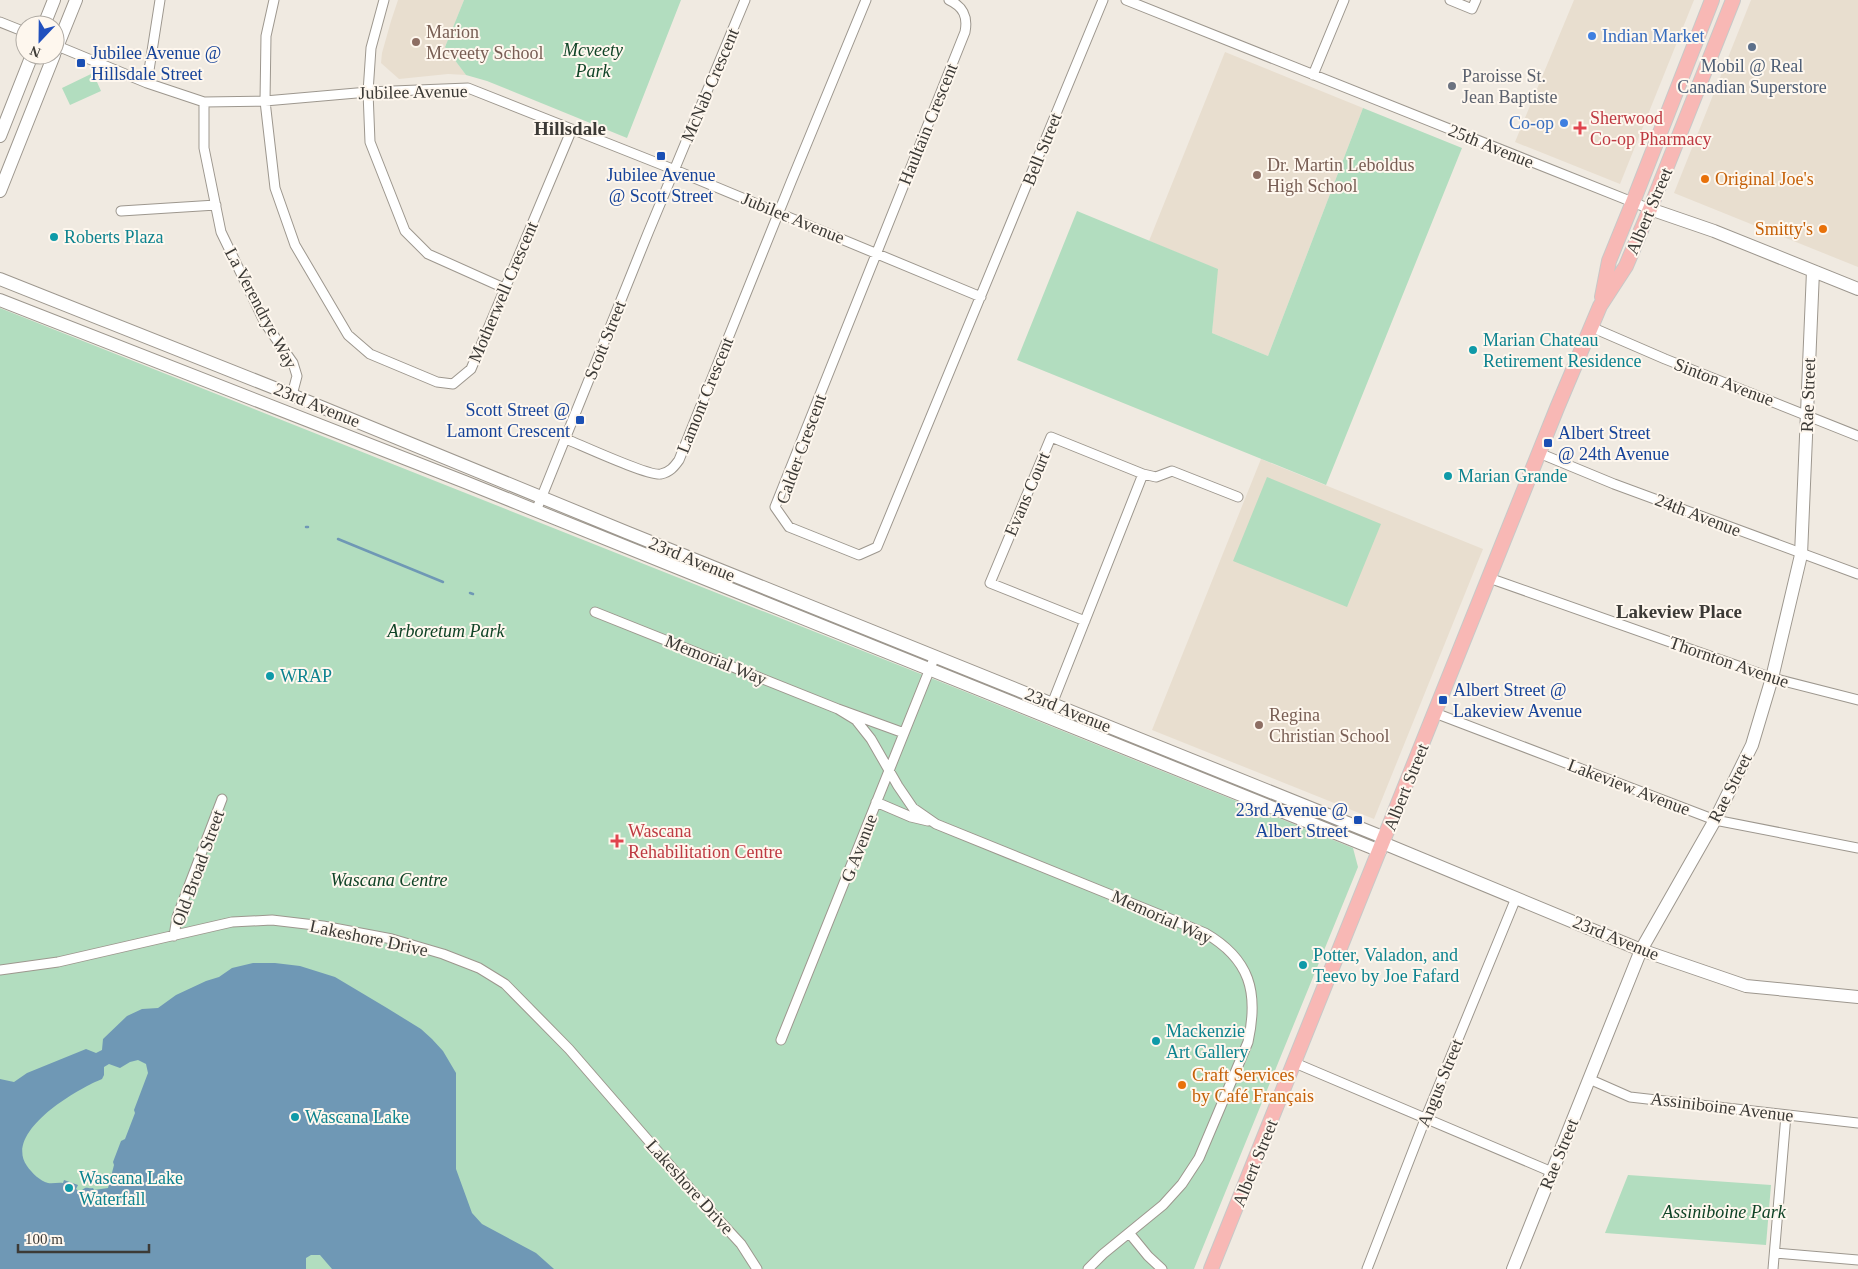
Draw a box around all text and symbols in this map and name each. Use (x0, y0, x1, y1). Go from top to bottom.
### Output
north arrow (15, 15, 65, 65)
place label: Marion Mcveety School (426, 22, 543, 63)
street label: McNab Crescent (677, 25, 743, 145)
place label: Indian Market (1602, 26, 1704, 46)
marker: Indian Market (1586, 30, 1598, 42)
marker: Marion Mcveety School (410, 36, 422, 48)
park label: Mcveety Park (562, 40, 623, 81)
marker: Mobil @ Real Canadian Superstore (1746, 41, 1758, 53)
text: N (28, 43, 43, 60)
place label: Jubilee Avenue @ Hillsdale Street (91, 43, 221, 84)
place label: Mobil @ Real Canadian Superstore (1677, 56, 1827, 97)
marker: Jubilee Avenue @ Hillsdale Street (75, 57, 87, 69)
street label: Haultain Crescent (894, 60, 962, 188)
place label: Paroisse St. Jean Baptiste (1462, 66, 1557, 107)
marker: Paroisse St. Jean Baptiste (1446, 80, 1458, 92)
street label: Jubilee Avenue (358, 81, 468, 103)
place label: Sherwood Co-op Pharmacy (1590, 108, 1711, 149)
street label: Bell Street (1018, 110, 1066, 188)
place label: Co-op (1509, 113, 1554, 133)
marker: Co-op (1558, 117, 1570, 129)
district label: Hillsdale (534, 118, 606, 139)
street label: 25th Avenue (1445, 120, 1537, 172)
marker: Sherwood Co-op Pharmacy (1574, 122, 1586, 134)
marker: Jubilee Avenue @ Scott Street (655, 150, 667, 162)
place label: Dr. Martin Leboldus High School (1267, 155, 1414, 196)
place label: Jubilee Avenue @ Scott Street (606, 165, 716, 206)
street label: Albert Street (1622, 165, 1676, 257)
marker: Dr. Martin Leboldus High School (1251, 169, 1263, 181)
place label: Original Joe's (1715, 169, 1814, 189)
marker: Original Joe's (1699, 173, 1711, 185)
street label: Jubilee Avenue (739, 188, 847, 248)
street label: Motherwell Crescent (464, 218, 542, 366)
place label: Smitty's (1755, 219, 1813, 239)
marker: Smitty's (1817, 223, 1829, 235)
place label: Roberts Plaza (64, 227, 163, 247)
marker: Roberts Plaza (48, 231, 60, 243)
street label: La Verendrye Way (221, 244, 301, 372)
street label: Scott Street (580, 298, 630, 382)
place label: Marian Chateau Retirement Residence (1483, 330, 1641, 371)
street label: Lamont Crescent (673, 334, 737, 456)
marker: Marian Chateau Retirement Residence (1467, 344, 1479, 356)
street label: Sinton Avenue (1671, 354, 1777, 410)
street label: Rae Street (1797, 357, 1819, 433)
street label: 23rd Avenue (271, 379, 363, 431)
street label: Calder Crescent (772, 391, 830, 507)
place label: Scott Street @ Lamont Crescent (447, 400, 570, 441)
marker: Scott Street @ Lamont Crescent (574, 414, 586, 426)
place label: Albert Street @ 24th Avenue (1558, 423, 1669, 464)
marker: Albert Street @ 24th Avenue (1542, 437, 1554, 449)
street label: Evans Court (1000, 449, 1054, 539)
place label: Marian Grande (1458, 466, 1567, 486)
marker: Marian Grande (1442, 470, 1454, 482)
street label: 24th Avenue (1652, 490, 1744, 540)
street label: 23rd Avenue (646, 533, 738, 585)
district label: Lakeview Place (1616, 601, 1742, 622)
park label: Arboretum Park (387, 621, 505, 641)
street label: Memorial Way (662, 631, 770, 689)
street label: Thornton Avenue (1667, 632, 1791, 692)
place label: WRAP (280, 666, 332, 686)
marker: WRAP (264, 670, 276, 682)
place label: Albert Street @ Lakeview Avenue (1453, 680, 1582, 721)
street label: 23rd Avenue (1022, 684, 1114, 736)
marker: Albert Street @ Lakeview Avenue (1437, 694, 1449, 706)
place label: Regina Christian School (1269, 705, 1390, 746)
marker: Regina Christian School (1253, 719, 1265, 731)
street label: Albert Street (1379, 740, 1433, 834)
street label: Rae Street (1704, 750, 1756, 826)
street label: Lakeview Avenue (1565, 755, 1693, 819)
place label: 23rd Avenue @ Albert Street (1236, 800, 1348, 841)
street label: Old Broad Street (168, 807, 228, 929)
street label: G Avenue (837, 811, 881, 885)
marker: 23rd Avenue @ Albert Street (1352, 814, 1364, 826)
place label: Wascana Rehabilitation Centre (628, 821, 782, 862)
marker: Wascana Rehabilitation Centre (610, 834, 624, 848)
park label: Wascana Centre (330, 870, 448, 890)
street label: Memorial Way (1109, 886, 1215, 948)
street label: 23rd Avenue (1570, 912, 1662, 964)
street label: Lakeshore Drive (308, 916, 430, 960)
place label: Potter, Valadon, and Teevo by Joe Fafard (1313, 945, 1459, 986)
marker: Potter, Valadon, and Teevo by Joe Fafard (1297, 959, 1309, 971)
place label: Mackenzie Art Gallery (1166, 1021, 1248, 1062)
marker: Mackenzie Art Gallery (1150, 1035, 1162, 1047)
street label: Angus Street (1413, 1036, 1467, 1130)
place label: Craft Services by Café Français (1192, 1065, 1314, 1106)
marker: Craft Services by Café Français (1176, 1079, 1188, 1091)
street label: Assiniboine Avenue (1649, 1088, 1795, 1126)
place label: Wascana Lake (305, 1107, 409, 1127)
marker: Wascana Lake (289, 1111, 301, 1123)
street label: Albert Street (1228, 1116, 1282, 1210)
street label: Rae Street (1536, 1116, 1582, 1192)
street label: Lakeshore Drive (642, 1136, 738, 1238)
place label: Wascana Lake Waterfall (79, 1168, 183, 1209)
marker: Wascana Lake Waterfall (63, 1182, 75, 1194)
park label: Assiniboine Park (1661, 1202, 1787, 1222)
scale bar (18, 1222, 149, 1254)
text: 100 m (25, 1231, 63, 1247)

